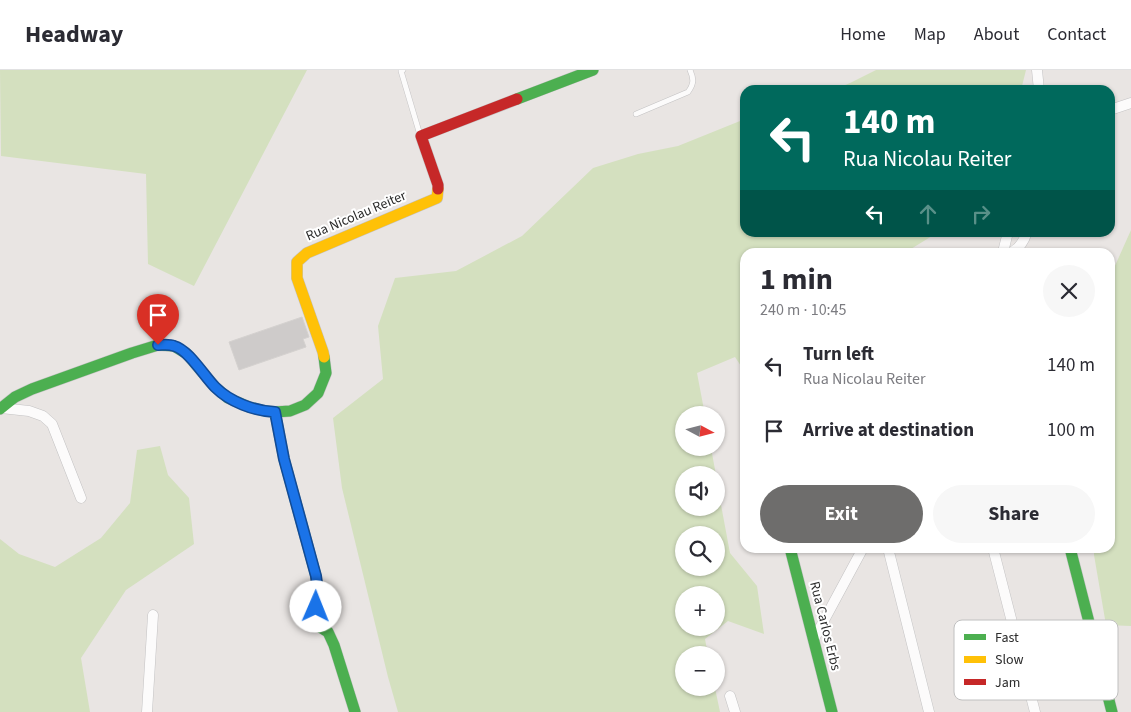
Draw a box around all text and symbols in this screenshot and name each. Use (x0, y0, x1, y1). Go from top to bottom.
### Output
text: Headway (25, 17, 123, 52)
text: Home (840, 22, 886, 47)
text: Map (914, 22, 946, 47)
text: About (974, 22, 1019, 47)
text: Contact (1047, 22, 1106, 47)
text: 140 m (843, 97, 935, 147)
icon: left (760, 105, 825, 170)
text: Rua Nicolau Reiter (843, 143, 1011, 175)
street label: Rua Nicolau Reiter (303, 186, 409, 246)
icon: left (861, 200, 889, 228)
icon: ahead (914, 200, 942, 228)
icon: right (967, 200, 995, 228)
text: 1 min (760, 258, 833, 301)
button: close (1043, 265, 1095, 317)
pin (137, 294, 179, 345)
text: 240 m · 10:45 (760, 299, 847, 321)
icon: arrive (144, 301, 172, 329)
text: Turn left (803, 341, 874, 368)
icon: left (760, 352, 788, 380)
text: 140 m (1047, 352, 1095, 379)
text: Rua Nicolau Reiter (803, 368, 926, 390)
north arrow (675, 406, 725, 456)
map controls (675, 406, 725, 696)
icon: arrive (760, 417, 788, 445)
text: Arrive at destination (803, 417, 974, 444)
text: 100 m (1047, 417, 1095, 444)
button: sound (675, 466, 725, 516)
button: Exit (760, 485, 923, 543)
button: Share (933, 485, 1095, 543)
button: search (675, 526, 725, 576)
street label: Rua Carlos Erbs (804, 579, 846, 673)
position arrow (289, 580, 341, 632)
button: + (675, 586, 725, 636)
legend (954, 620, 1118, 700)
text: Fast (995, 628, 1019, 648)
button: − (675, 646, 725, 696)
text: Slow (995, 650, 1024, 670)
text: Jam (995, 673, 1020, 693)

